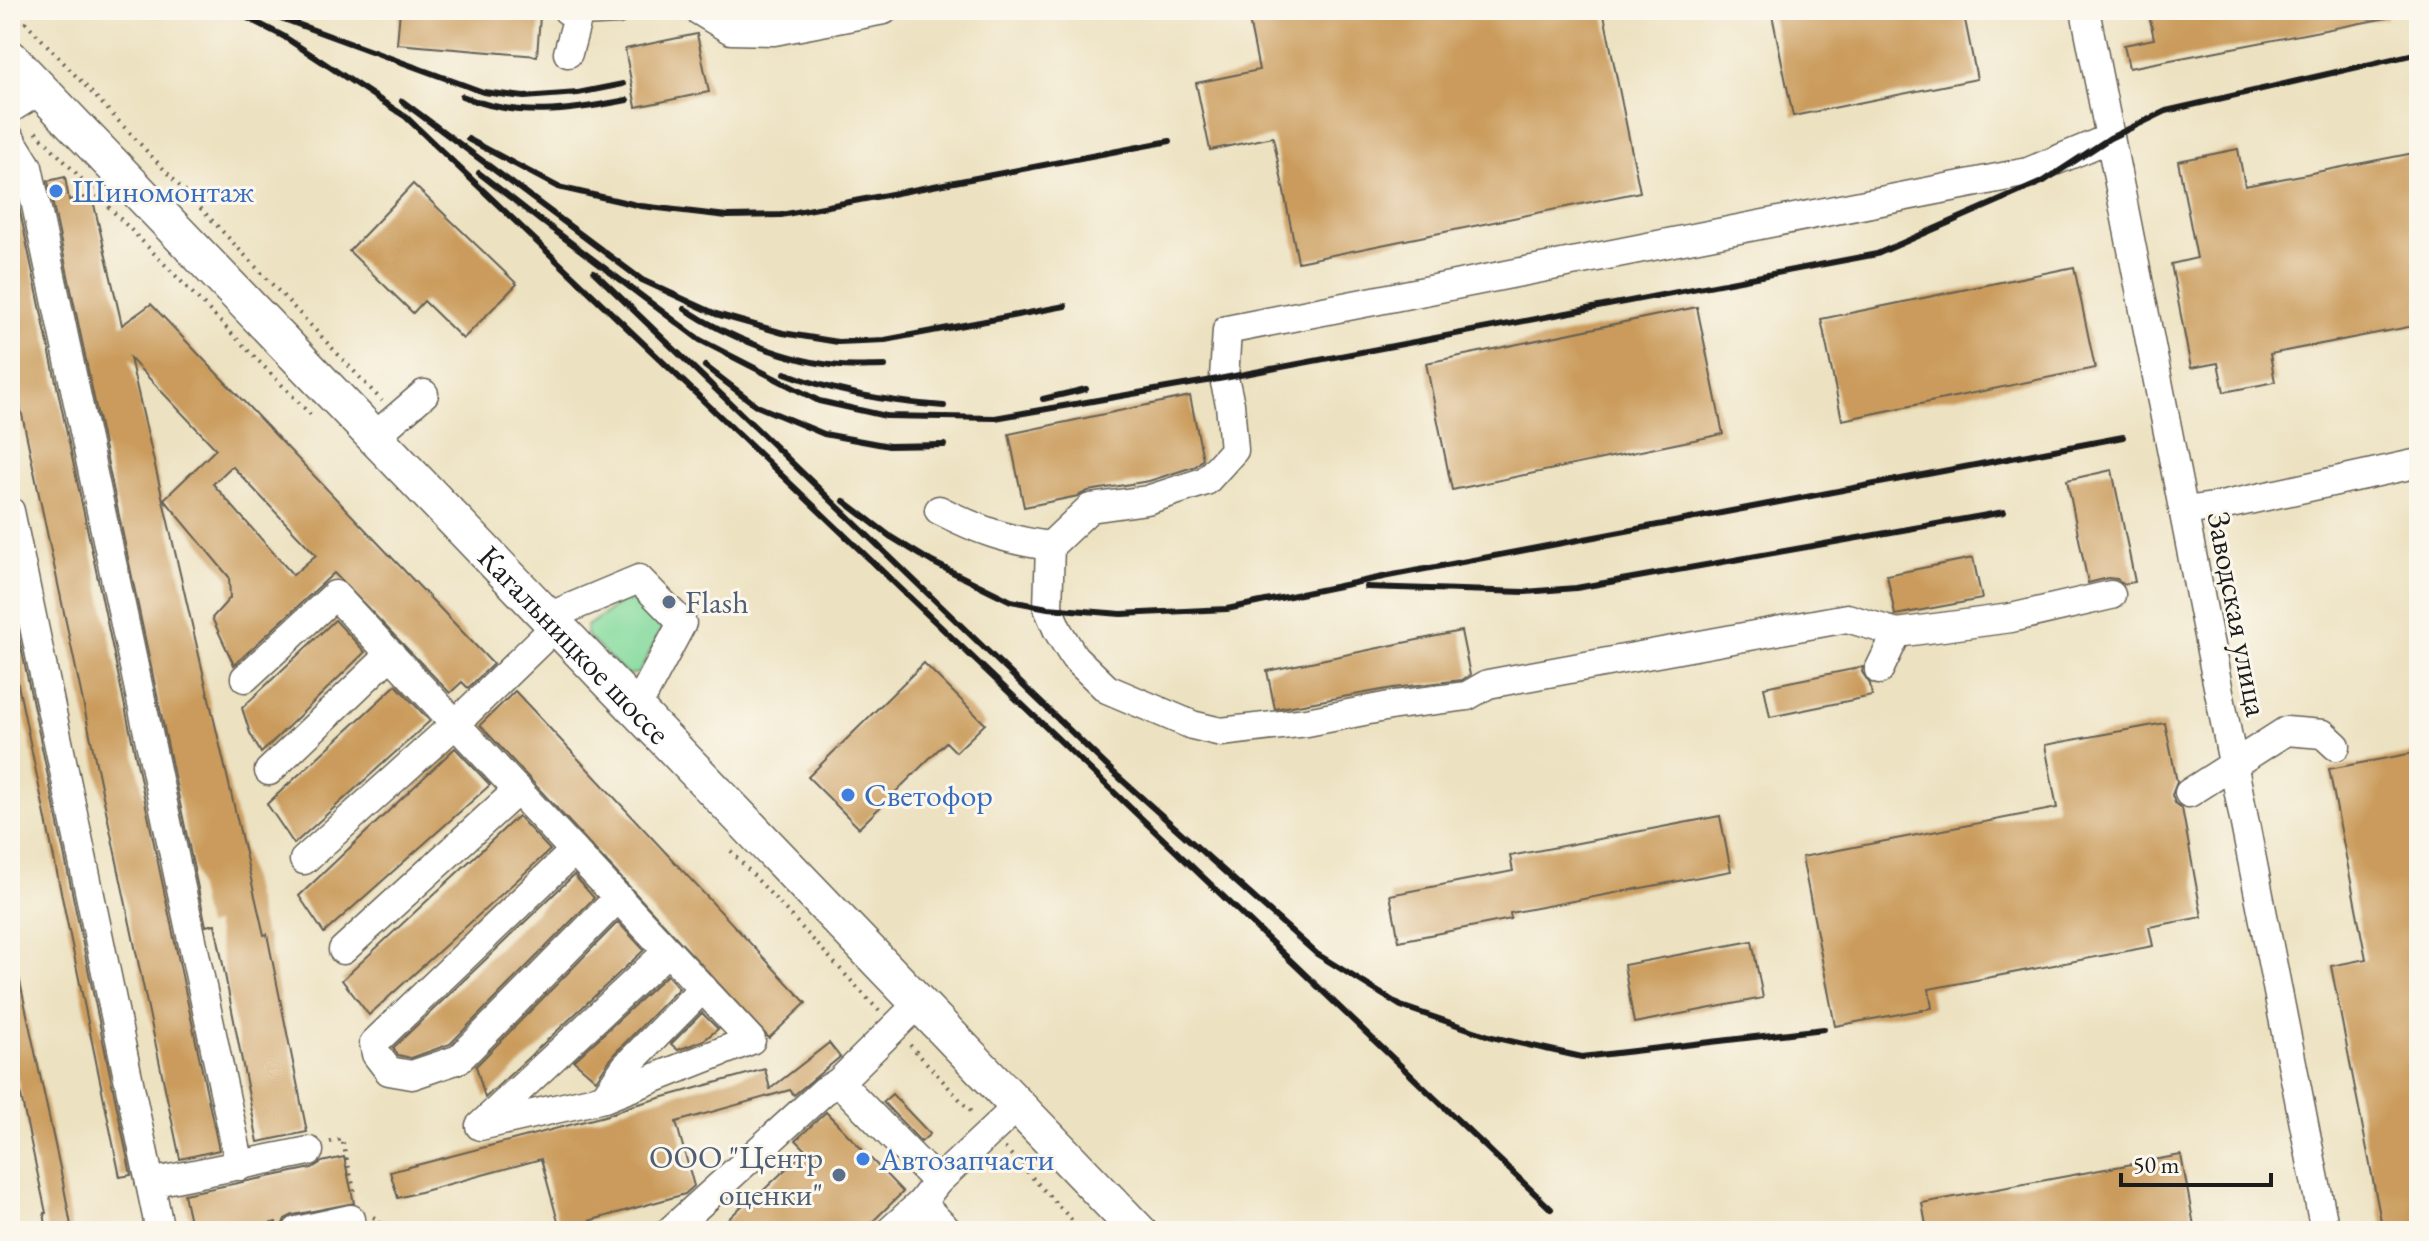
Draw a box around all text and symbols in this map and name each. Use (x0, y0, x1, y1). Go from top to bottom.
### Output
place label: Шиномонтаж (72, 170, 255, 212)
marker: Шиномонтаж (47, 182, 65, 200)
street label: Заводская улица (2198, 508, 2278, 720)
street label: Кагальницкое шоссе (469, 536, 680, 753)
place label: Flash (685, 581, 749, 623)
marker: Flash (660, 593, 678, 611)
place label: Светофор (864, 774, 993, 816)
marker: Светофор (839, 786, 857, 804)
place label: ООО "Центр оценки" (649, 1136, 823, 1215)
scale bar (2121, 1137, 2271, 1187)
place label: Автозапчасти (878, 1138, 1055, 1180)
text: 50 m (2133, 1149, 2180, 1180)
marker: Автозапчасти (854, 1150, 872, 1168)
marker: ООО "Центр оценки" (830, 1166, 848, 1184)

